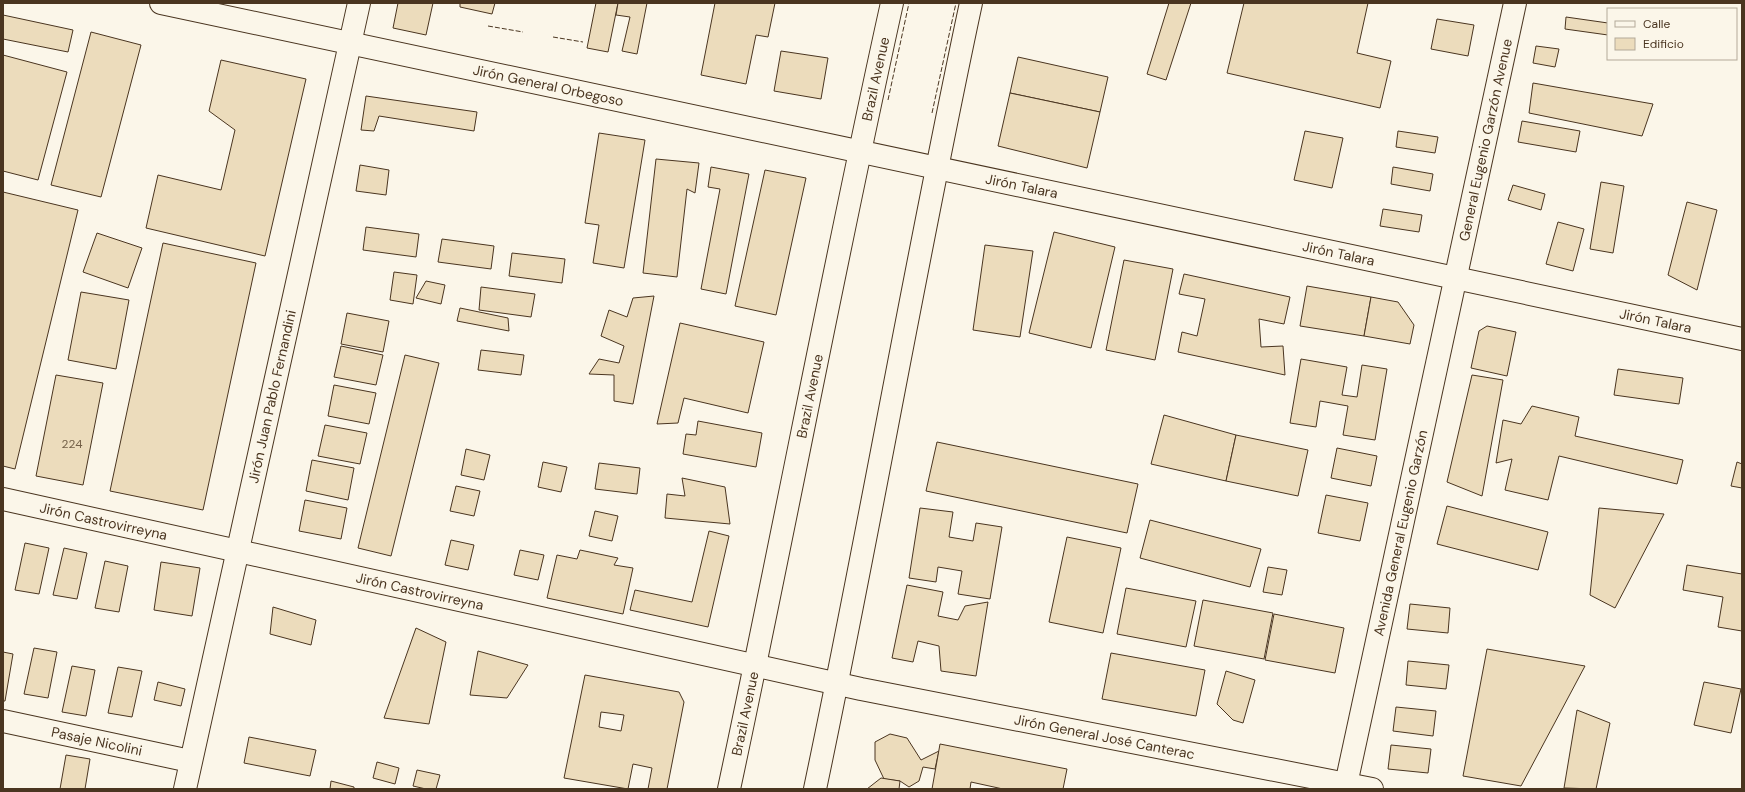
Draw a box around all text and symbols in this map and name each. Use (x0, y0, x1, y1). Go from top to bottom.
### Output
legend (1607, 8, 1737, 60)
text: Calle (1643, 16, 1670, 32)
street label: Brazil Avenue (858, 35, 893, 123)
text: Edificio (1643, 36, 1684, 52)
street label: General Eugenio Garzón Avenue (1455, 37, 1516, 243)
street label: Jirón General Orbegoso (471, 61, 625, 110)
street label: Jirón Talara (984, 170, 1060, 202)
street label: Jirón Talara (1301, 237, 1376, 270)
street label: Jirón Talara (1618, 304, 1693, 337)
street label: Jirón Juan Pablo Fernandini (244, 308, 300, 485)
street label: Brazil Avenue (792, 352, 827, 440)
street label: Avenida General Eugenio Garzón (1369, 428, 1431, 638)
house number: 224 (62, 436, 82, 452)
street label: Jirón Castrovirreyna (38, 498, 169, 544)
street label: Jirón Castrovirreyna (354, 568, 485, 614)
street label: Brazil Avenue (727, 670, 762, 757)
street label: Jirón General José Canterac (1013, 710, 1196, 763)
street label: Pasaje Nicolini (50, 723, 144, 760)

